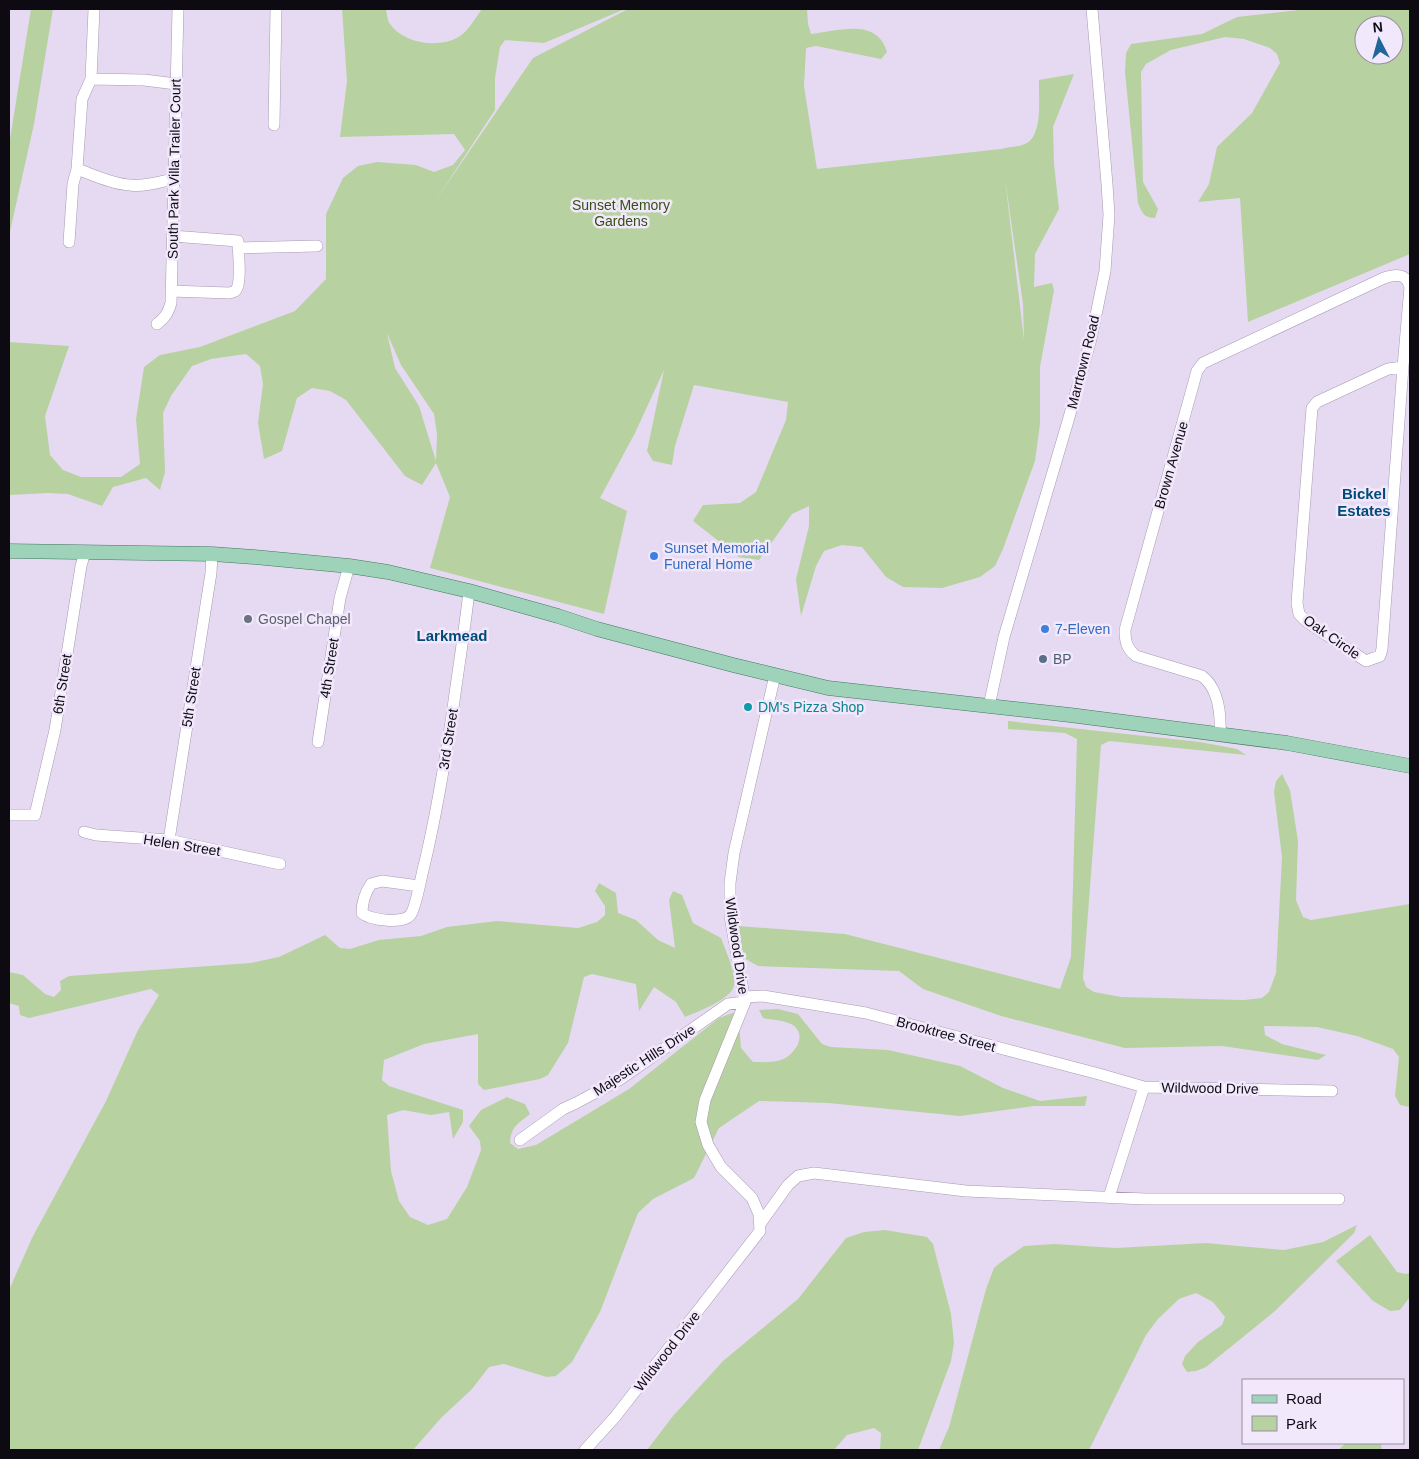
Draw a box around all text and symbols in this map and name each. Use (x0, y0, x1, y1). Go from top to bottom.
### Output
north arrow (1354, 15, 1404, 65)
text: N (1372, 19, 1384, 36)
street label: South Park Villa Trailer Court (164, 79, 184, 259)
park label: Sunset Memory Gardens (572, 197, 670, 229)
street label: Marrtown Road (1064, 314, 1102, 410)
street label: Brown Avenue (1151, 419, 1191, 510)
district label: Bickel Estates (1337, 485, 1391, 519)
place label: Sunset Memorial Funeral Home (664, 540, 769, 572)
marker: Sunset Memorial Funeral Home (648, 550, 660, 562)
place label: Gospel Chapel (258, 611, 351, 627)
street label: Oak Circle (1301, 612, 1364, 662)
marker: Gospel Chapel (242, 613, 254, 625)
place label: 7-Eleven (1055, 621, 1110, 637)
marker: 7-Eleven (1039, 623, 1051, 635)
district label: Larkmead (417, 627, 487, 644)
street label: 4th Street (316, 637, 342, 699)
place label: BP (1053, 651, 1072, 667)
street label: 6th Street (49, 653, 75, 715)
marker: BP (1037, 653, 1049, 665)
street label: 5th Street (178, 666, 204, 728)
place label: DM's Pizza Shop (758, 699, 864, 715)
marker: DM's Pizza Shop (742, 701, 754, 713)
street label: 3rd Street (435, 707, 461, 771)
street label: Helen Street (142, 831, 222, 859)
street label: Wildwood Drive (722, 897, 752, 995)
street label: Brooktree Street (895, 1013, 997, 1055)
street label: Majestic Hills Drive (590, 1021, 698, 1099)
street label: Wildwood Drive (1161, 1079, 1259, 1097)
street label: Wildwood Drive (631, 1308, 703, 1394)
legend (1242, 1379, 1404, 1444)
text: Road (1286, 1390, 1322, 1407)
text: Park (1286, 1415, 1317, 1432)

